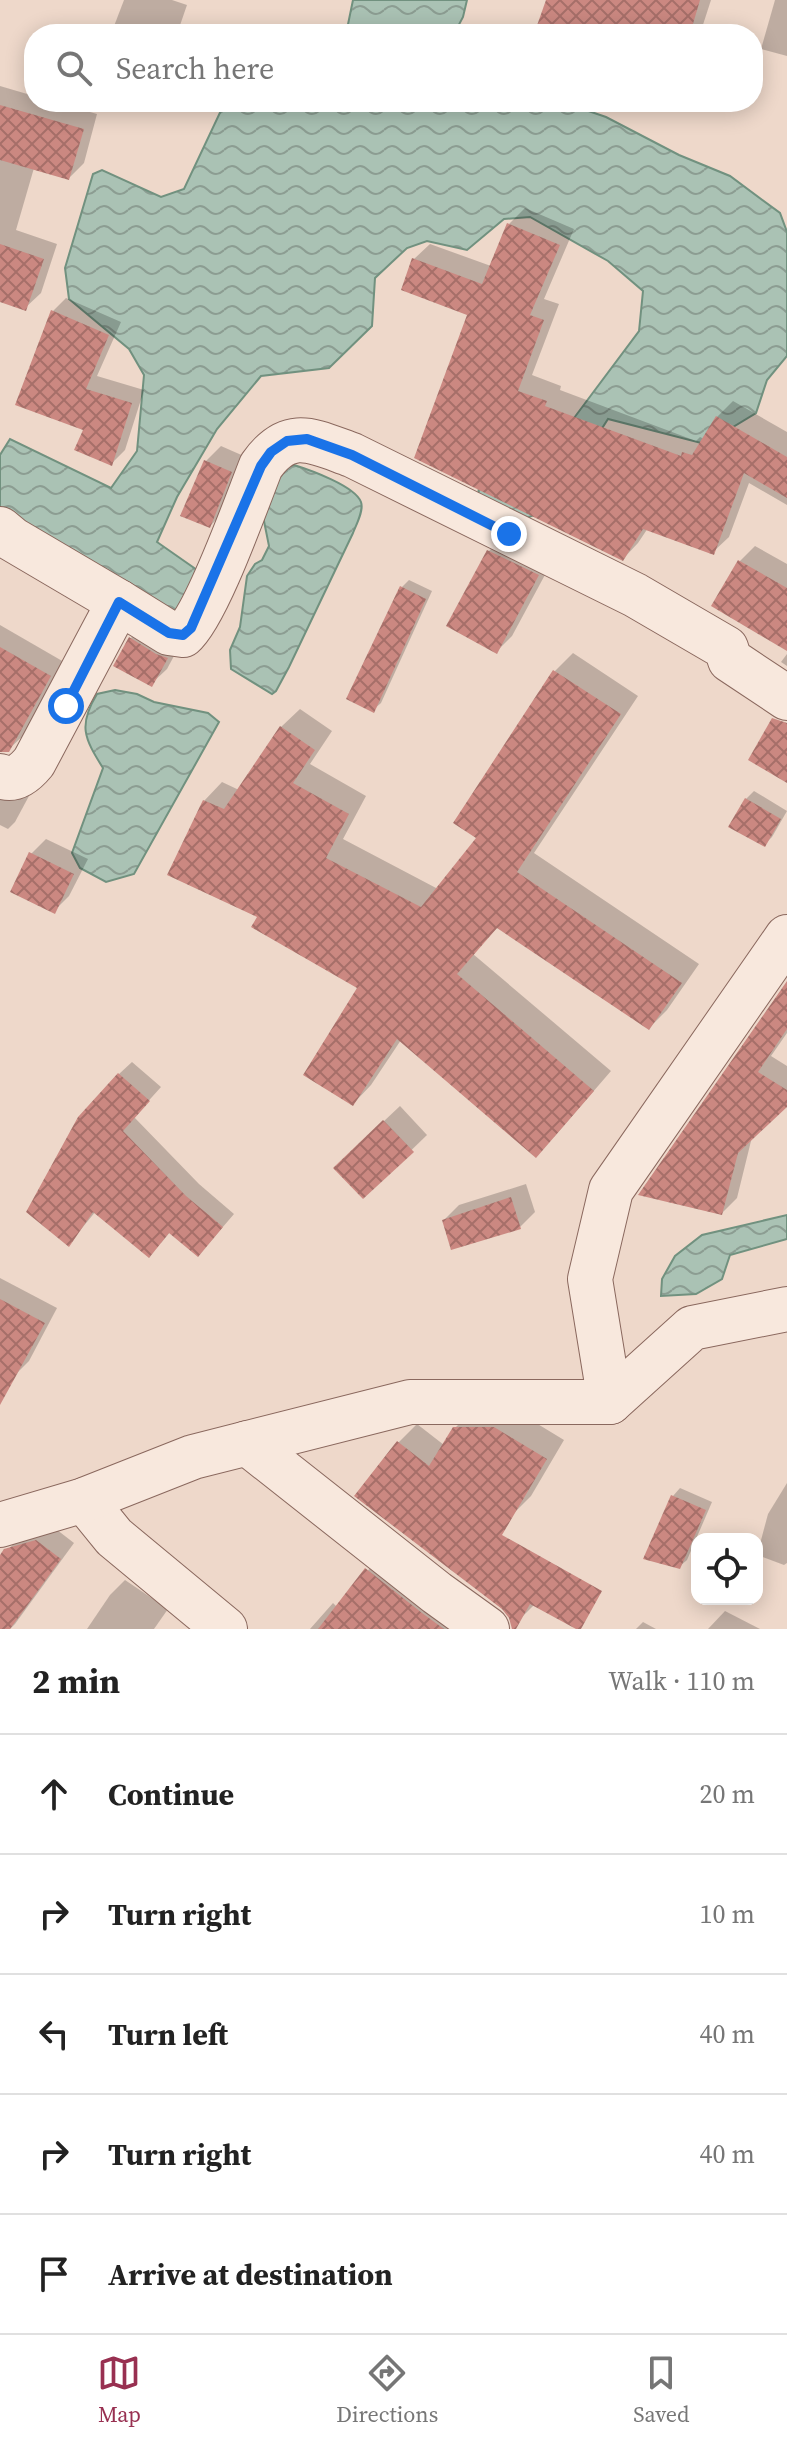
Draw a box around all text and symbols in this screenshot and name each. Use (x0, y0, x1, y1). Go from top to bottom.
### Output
search box (24, 24, 763, 112)
icon: search (52, 46, 96, 90)
text: Search here (116, 48, 274, 89)
route end (491, 516, 527, 552)
route start (48, 688, 84, 724)
map controls (691, 1533, 763, 1605)
button: locate (691, 1533, 763, 1605)
text: 2 min (32, 1658, 120, 1704)
text: Walk · 110 m (608, 1663, 755, 1699)
icon: ahead (32, 1772, 76, 1816)
text: Continue (108, 1774, 234, 1815)
text: 20 m (700, 1776, 755, 1812)
icon: right (32, 1892, 76, 1936)
text: Turn right (108, 1894, 251, 1935)
text: 10 m (700, 1896, 755, 1932)
icon: left (32, 2012, 76, 2056)
text: Turn left (108, 2014, 228, 2055)
text: 40 m (700, 2016, 755, 2052)
icon: right (32, 2132, 76, 2176)
text: Turn right (108, 2134, 251, 2175)
text: 40 m (700, 2136, 755, 2172)
icon: arrive (32, 2252, 76, 2296)
text: Arrive at destination (108, 2254, 393, 2295)
tab: Map (97, 2351, 141, 2429)
tab: Directions (336, 2351, 438, 2429)
tab: Saved (633, 2351, 690, 2429)

